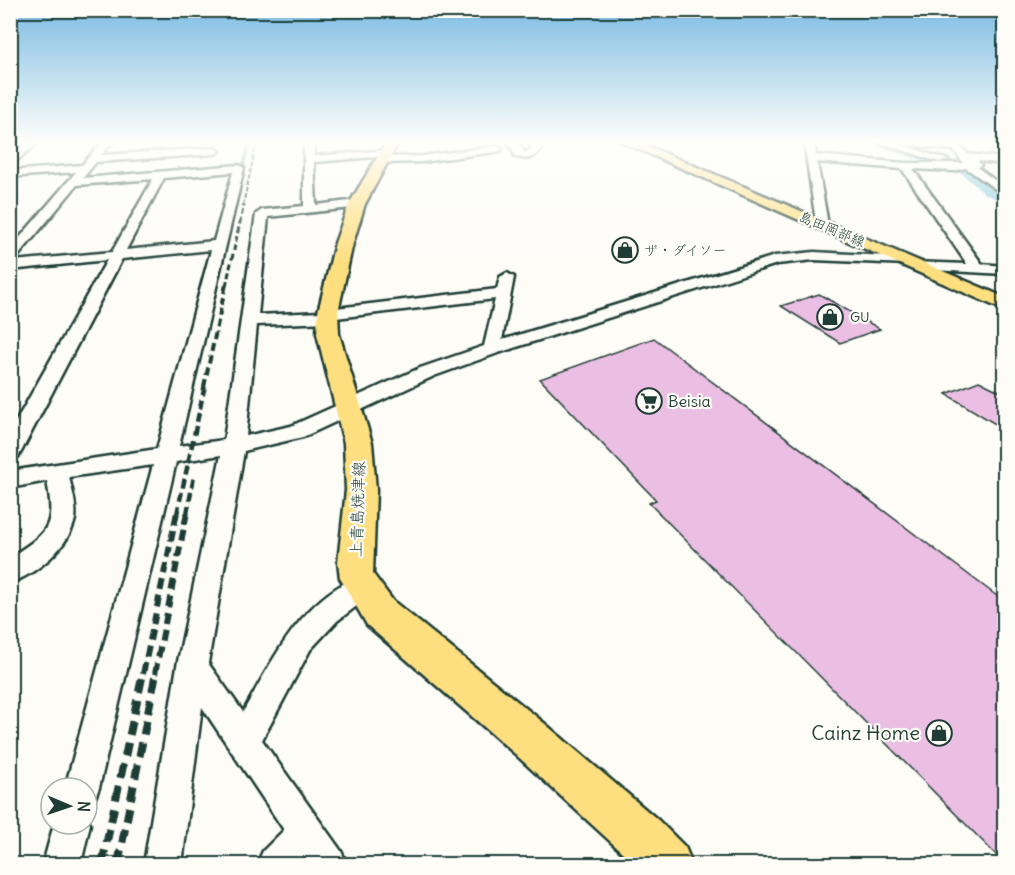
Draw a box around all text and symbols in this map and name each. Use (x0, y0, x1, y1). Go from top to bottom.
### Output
street label: 島田岡部線 (796, 207, 868, 251)
shop icon: ザ・ダイソー (610, 235, 640, 265)
place label: ザ・ダイソー (644, 241, 727, 259)
shop icon: GU (815, 302, 845, 332)
place label: GU (850, 308, 870, 326)
supermarket icon: Beisia (634, 386, 664, 416)
place label: Beisia (668, 391, 711, 411)
street label: 上青島焼津線 (345, 461, 369, 557)
shop icon: Cainz Home (924, 718, 954, 748)
place label: Cainz Home (811, 720, 920, 745)
north arrow (39, 776, 99, 836)
text: N (74, 801, 94, 812)

